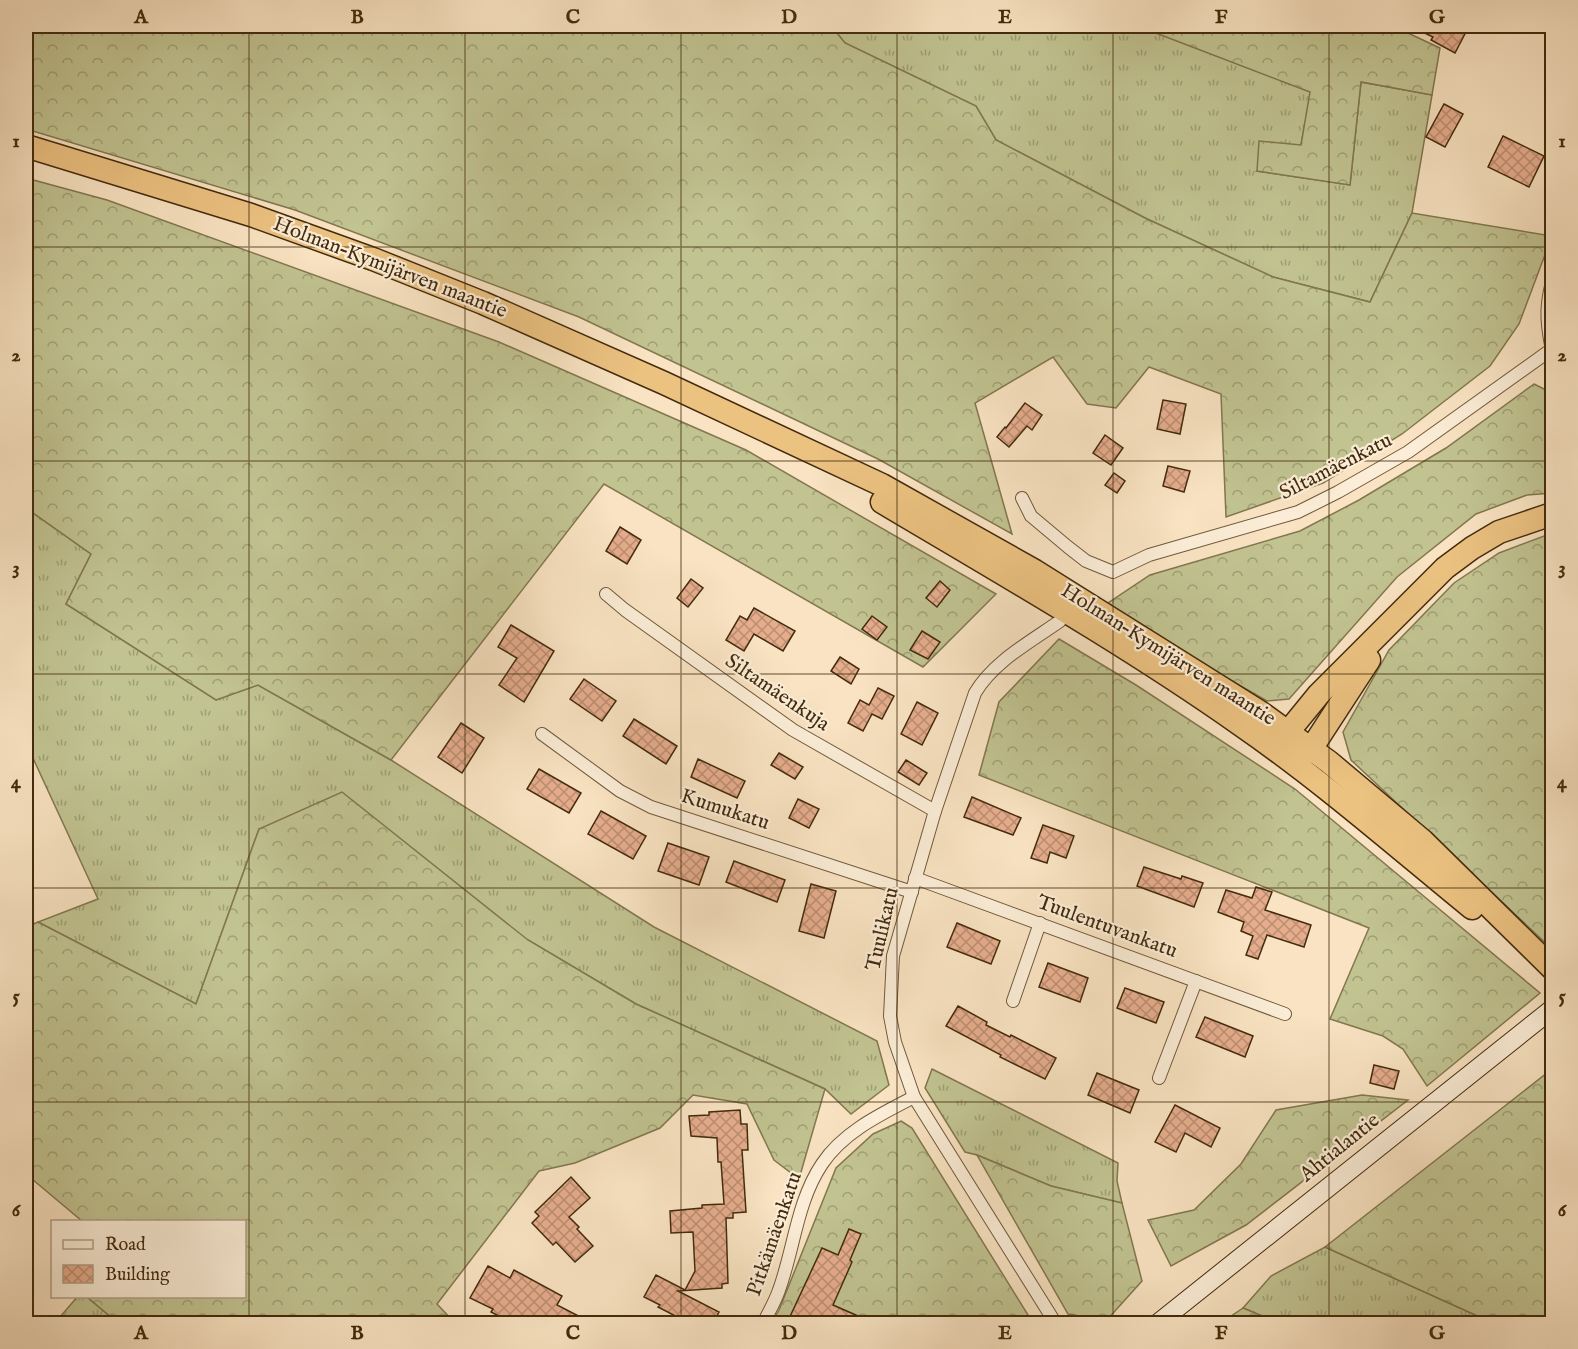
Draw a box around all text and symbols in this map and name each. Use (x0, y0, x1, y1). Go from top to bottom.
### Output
text: A (133, 5, 149, 30)
text: B (350, 5, 364, 30)
text: C (566, 5, 580, 30)
text: D (781, 5, 797, 30)
text: E (998, 5, 1012, 30)
text: F (1215, 5, 1228, 30)
text: G (1429, 5, 1446, 30)
text: 1 (12, 129, 20, 154)
text: 1 (1558, 129, 1566, 154)
street label: Holman–Kymijärven maantie (269, 211, 511, 325)
text: 2 (11, 343, 21, 368)
text: 2 (1557, 343, 1567, 368)
street label: Siltamäenkatu (1275, 427, 1397, 507)
text: 3 (12, 556, 20, 581)
text: 3 (1558, 556, 1566, 581)
street label: Holman–Kymijärven maantie (1056, 578, 1281, 732)
street label: Siltamäenkuja (719, 648, 835, 738)
text: 4 (11, 770, 22, 795)
text: 4 (1557, 770, 1568, 795)
street label: Kumukatu (677, 783, 773, 837)
street label: Tuulikatu (860, 884, 906, 973)
street label: Tuulentuvankatu (1033, 889, 1181, 965)
text: 5 (12, 984, 20, 1009)
text: 5 (1558, 984, 1566, 1009)
street label: Ahtialantie (1294, 1107, 1386, 1189)
street label: Pitkämäenkatu (741, 1168, 809, 1300)
text: 6 (12, 1198, 22, 1223)
text: 6 (1558, 1198, 1568, 1223)
legend (51, 1220, 246, 1298)
text: Road (105, 1234, 146, 1257)
text: Building (105, 1264, 170, 1287)
text: A (133, 1321, 149, 1346)
text: B (350, 1321, 364, 1346)
text: C (566, 1321, 580, 1346)
text: D (781, 1321, 797, 1346)
text: E (998, 1321, 1012, 1346)
text: F (1215, 1321, 1228, 1346)
text: G (1429, 1321, 1446, 1346)

